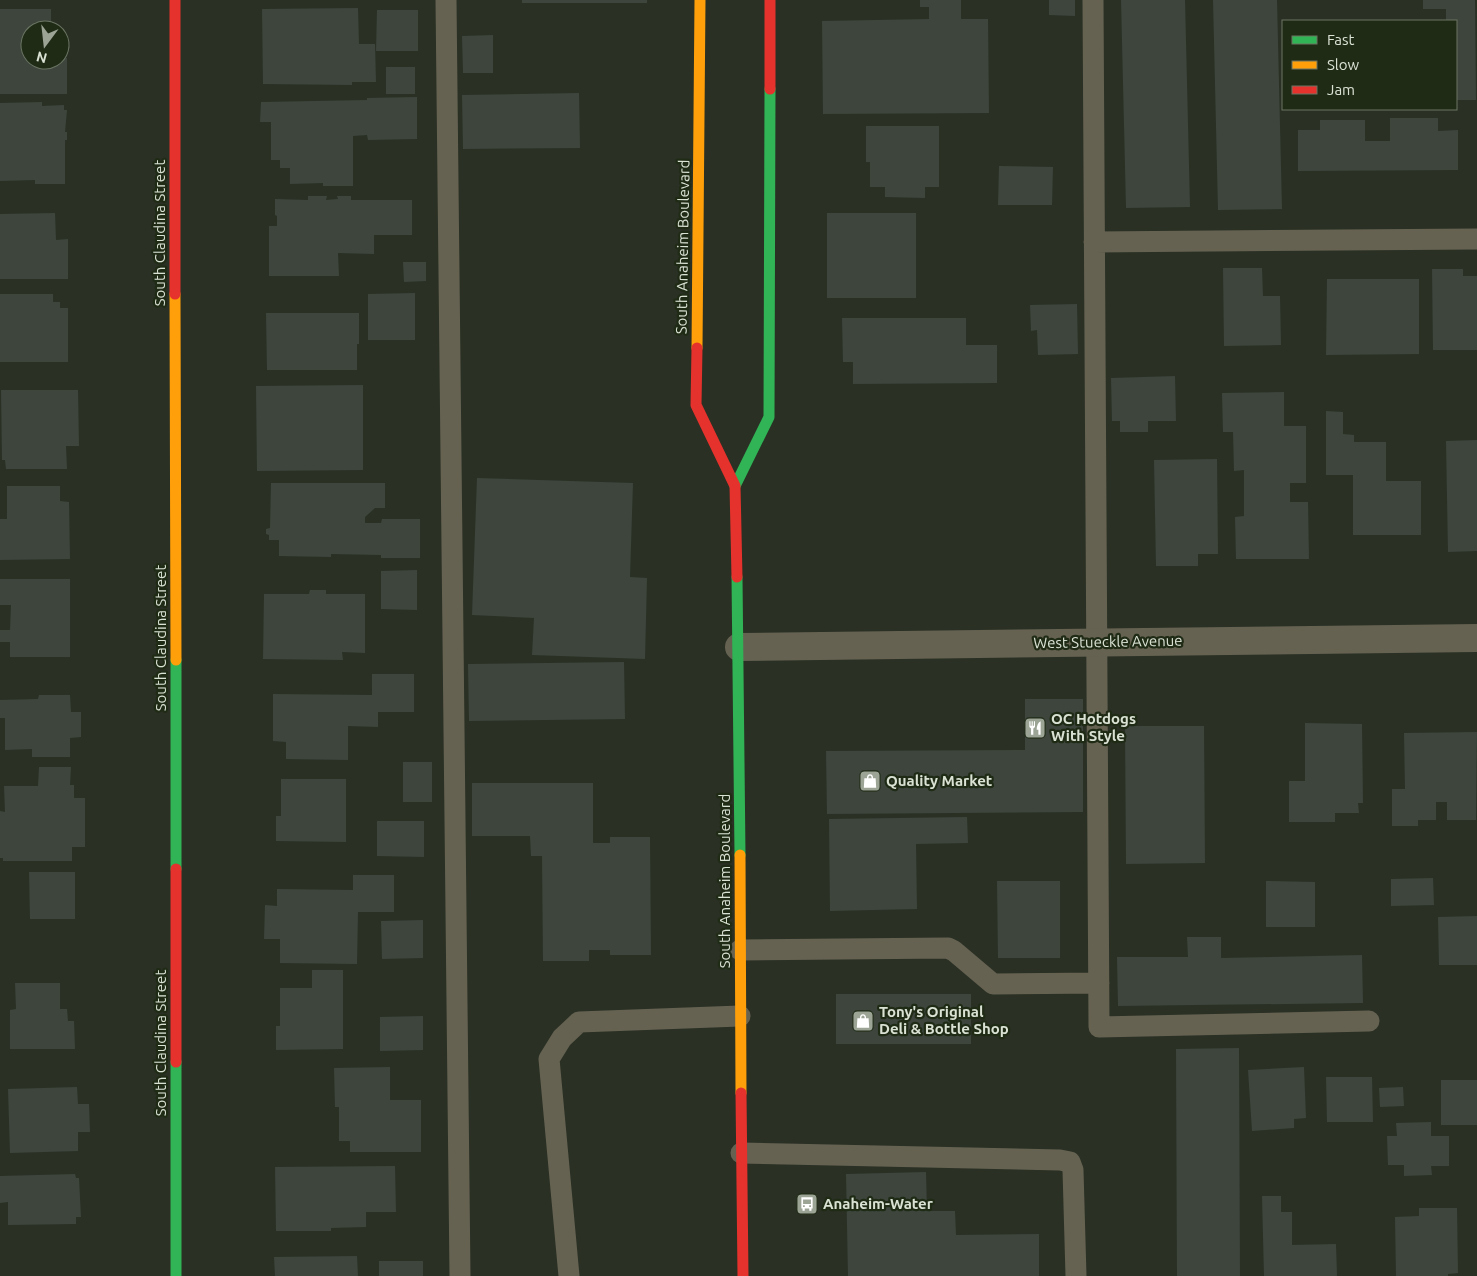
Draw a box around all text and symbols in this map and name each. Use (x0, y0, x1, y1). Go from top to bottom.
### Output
north arrow (20, 20, 70, 70)
legend (1282, 20, 1457, 110)
text: Fast (1327, 31, 1355, 48)
text: N (35, 48, 49, 67)
text: Slow (1327, 56, 1360, 73)
text: Jam (1327, 81, 1355, 98)
street label: South Claudina Street (151, 160, 168, 306)
street label: South Anaheim Boulevard (672, 160, 693, 334)
street label: South Claudina Street (152, 565, 169, 711)
street label: West Stueckle Avenue (1033, 632, 1183, 651)
place label: OC Hotdogs With Style (1051, 710, 1136, 744)
restaurant icon: OC Hotdogs With Style (1023, 716, 1047, 740)
shop icon: Quality Market (858, 769, 882, 793)
place label: Quality Market (886, 772, 993, 789)
street label: South Anaheim Boulevard (716, 794, 733, 968)
street label: South Claudina Street (152, 970, 169, 1116)
place label: Tony's Original Deli & Bottle Shop (879, 1003, 1009, 1037)
shop icon: Tony's Original Deli & Bottle Shop (851, 1009, 875, 1033)
bus stop icon: Anaheim-Water (795, 1192, 819, 1216)
place label: Anaheim-Water (823, 1195, 934, 1212)

